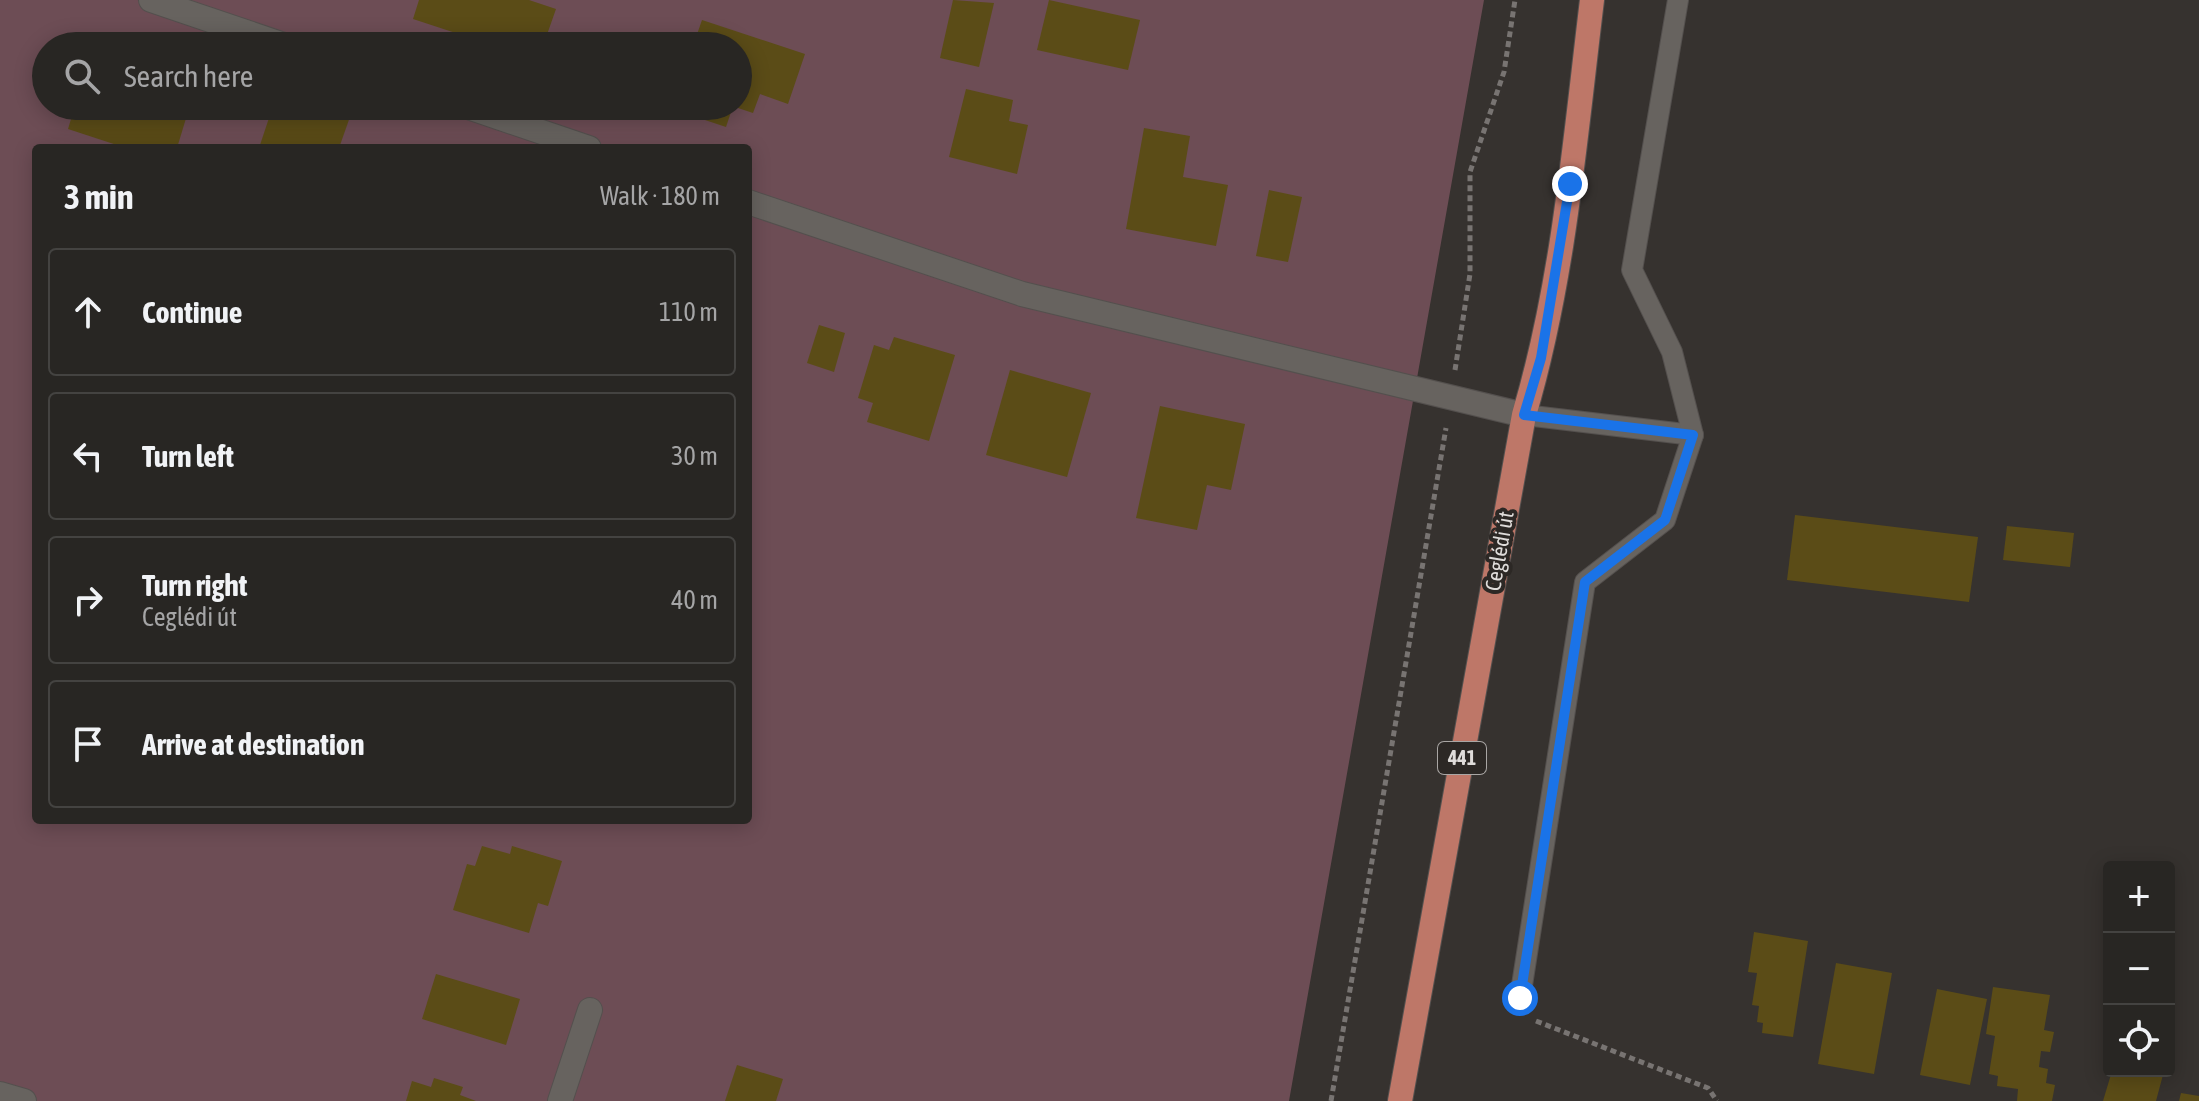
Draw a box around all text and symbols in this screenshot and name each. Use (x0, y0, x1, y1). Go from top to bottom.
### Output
search box (32, 32, 752, 120)
icon: search (60, 54, 104, 98)
text: Search here (124, 59, 253, 93)
route end (1552, 166, 1588, 202)
text: 3 min (64, 177, 133, 216)
text: Walk · 180 m (600, 181, 720, 211)
icon: ahead (66, 290, 110, 334)
text: Continue (142, 295, 242, 329)
text: 110 m (659, 297, 718, 327)
icon: left (66, 434, 110, 478)
text: Turn left (142, 439, 234, 473)
text: 30 m (671, 441, 718, 471)
street label: Ceglédi út (1479, 509, 1519, 593)
text: Turn right (142, 568, 248, 602)
icon: right (66, 578, 110, 622)
text: 40 m (671, 585, 718, 615)
text: Ceglédi út (142, 602, 237, 632)
icon: arrive (66, 722, 110, 766)
text: Arrive at destination (142, 727, 364, 761)
road number: 441 (1438, 742, 1486, 774)
map controls (2103, 861, 2175, 1077)
button: + (2103, 861, 2175, 933)
button: − (2103, 933, 2175, 1005)
route start (1502, 980, 1538, 1016)
button: locate (2103, 1005, 2175, 1077)

